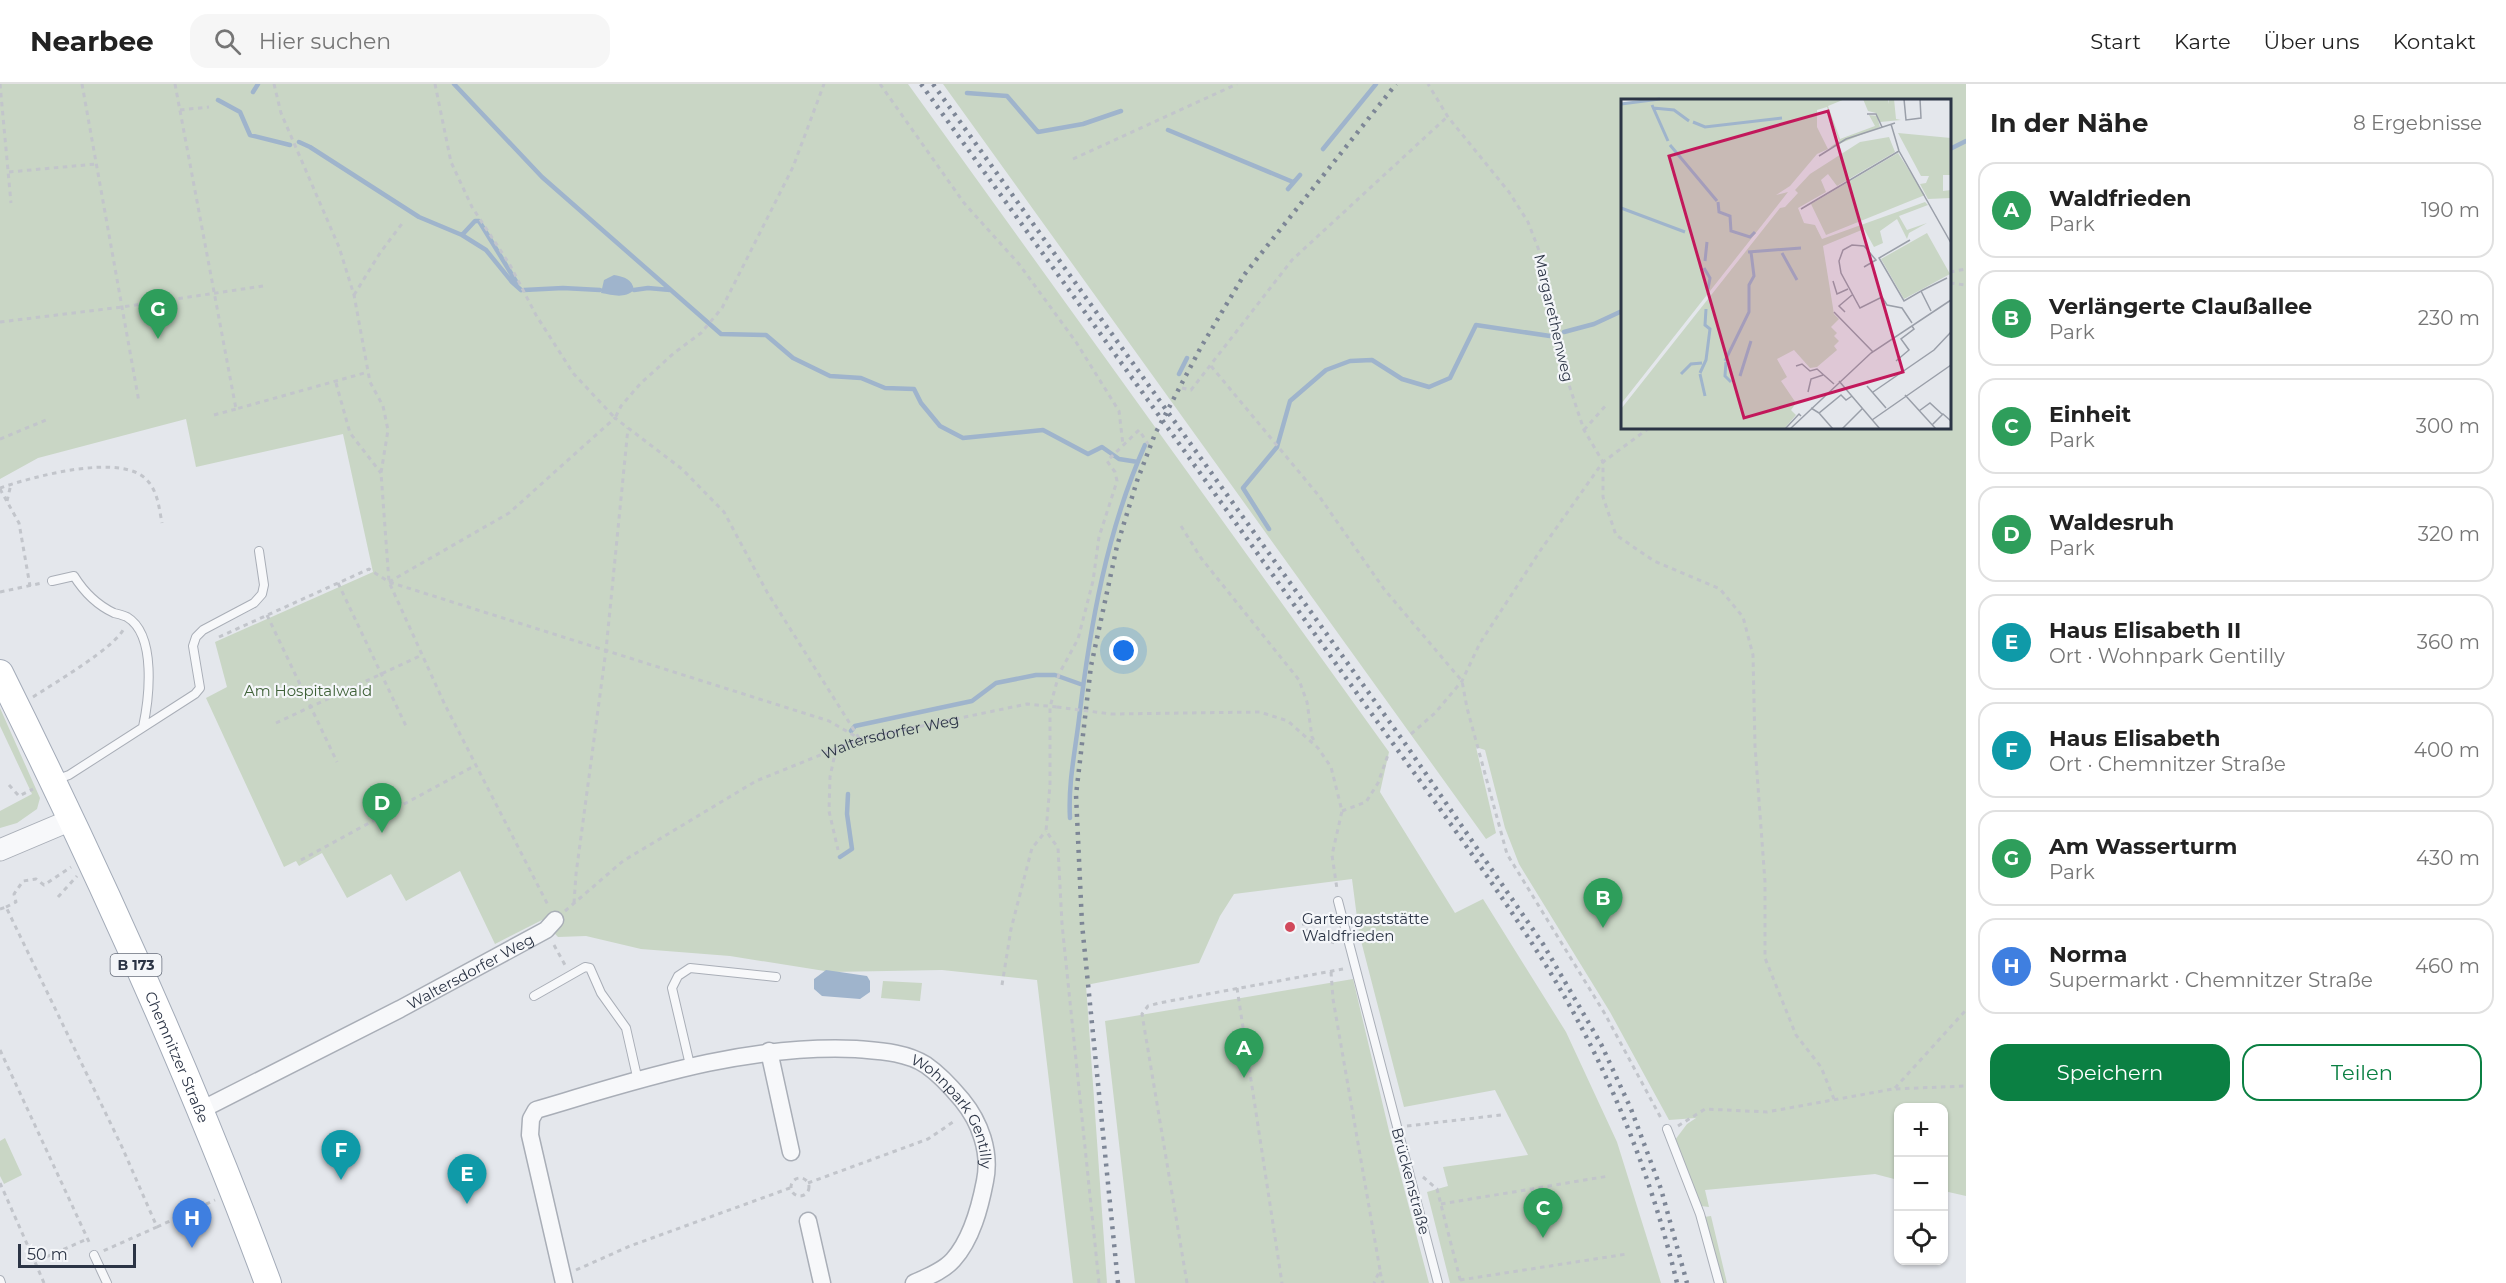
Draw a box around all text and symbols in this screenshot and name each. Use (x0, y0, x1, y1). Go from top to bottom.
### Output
search box (190, 14, 610, 68)
text: Nearbee (30, 24, 154, 58)
icon: search (211, 25, 244, 58)
text: Hier suchen (259, 28, 391, 55)
text: Start (2090, 29, 2141, 54)
text: Karte (2174, 29, 2231, 54)
text: Über uns (2264, 29, 2360, 54)
text: Kontakt (2393, 29, 2476, 54)
inset map (1621, 99, 1951, 429)
text: In der Nähe (1990, 107, 2148, 139)
text: 8 Ergebnisse (2353, 111, 2482, 135)
text: Waldfrieden (2049, 185, 2192, 212)
text: A (2004, 198, 2019, 222)
text: 190 m (2421, 198, 2480, 222)
text: Park (2049, 212, 2095, 236)
street label: Margarethenweg (1530, 252, 1578, 384)
pin: G (138, 290, 178, 339)
text: Verlängerte Claußallee (2049, 293, 2312, 320)
text: B (2004, 306, 2019, 330)
text: 230 m (2418, 306, 2480, 330)
text: Park (2049, 320, 2095, 344)
text: Einheit (2049, 401, 2131, 428)
text: C (2004, 414, 2019, 438)
text: 300 m (2416, 414, 2480, 438)
text: Park (2049, 428, 2095, 452)
text: Waldesruh (2049, 509, 2174, 536)
text: D (2003, 522, 2020, 546)
text: 320 m (2418, 522, 2480, 546)
text: Park (2049, 536, 2095, 560)
text: Haus Elisabeth II (2049, 617, 2241, 644)
text: E (2005, 630, 2018, 654)
text: 360 m (2417, 630, 2480, 654)
your location (1109, 636, 1138, 665)
text: Ort · Wohnpark Gentilly (2049, 644, 2285, 668)
park label: Am Hospitalwald (244, 681, 372, 700)
street label: Waltersdorfer Weg (819, 709, 961, 763)
text: Haus Elisabeth (2049, 725, 2220, 752)
text: F (2005, 738, 2018, 762)
text: 400 m (2414, 738, 2480, 762)
text: Ort · Chemnitzer Straße (2049, 752, 2286, 776)
pin: D (362, 784, 401, 833)
text: Am Wasserturm (2049, 833, 2237, 860)
text: G (2004, 846, 2019, 870)
text: 430 m (2416, 846, 2480, 870)
text: Park (2049, 860, 2095, 884)
pin: B (1584, 878, 1622, 928)
place label: Gartengaststätte Waldfrieden (1302, 909, 1429, 945)
marker: Gartengaststätte Waldfrieden (1283, 920, 1297, 934)
street label: Waltersdorfer Weg (403, 929, 537, 1013)
text: Norma (2049, 941, 2127, 968)
road number: B 173 (110, 954, 162, 976)
text: H (2003, 954, 2020, 978)
text: 460 m (2415, 954, 2480, 978)
text: Supermarkt · Chemnitzer Straße (2049, 968, 2373, 992)
street label: Chemnitzer Straße (141, 988, 214, 1125)
pin: A (1224, 1028, 1264, 1078)
button: Speichern (1990, 1044, 2230, 1101)
button: Teilen (2242, 1044, 2482, 1101)
street label: Wohnpark Gentilly (908, 1049, 996, 1170)
map controls (1894, 1103, 1948, 1265)
button: + (1894, 1103, 1948, 1157)
street label: Brückenstraße (1388, 1125, 1434, 1237)
pin: F (322, 1130, 360, 1180)
pin: E (448, 1154, 486, 1204)
button: − (1894, 1157, 1948, 1211)
pin: C (1524, 1188, 1562, 1238)
pin: H (172, 1198, 212, 1248)
button: locate (1894, 1211, 1948, 1265)
scale bar (18, 1241, 136, 1268)
text: 50 m (27, 1245, 68, 1264)

